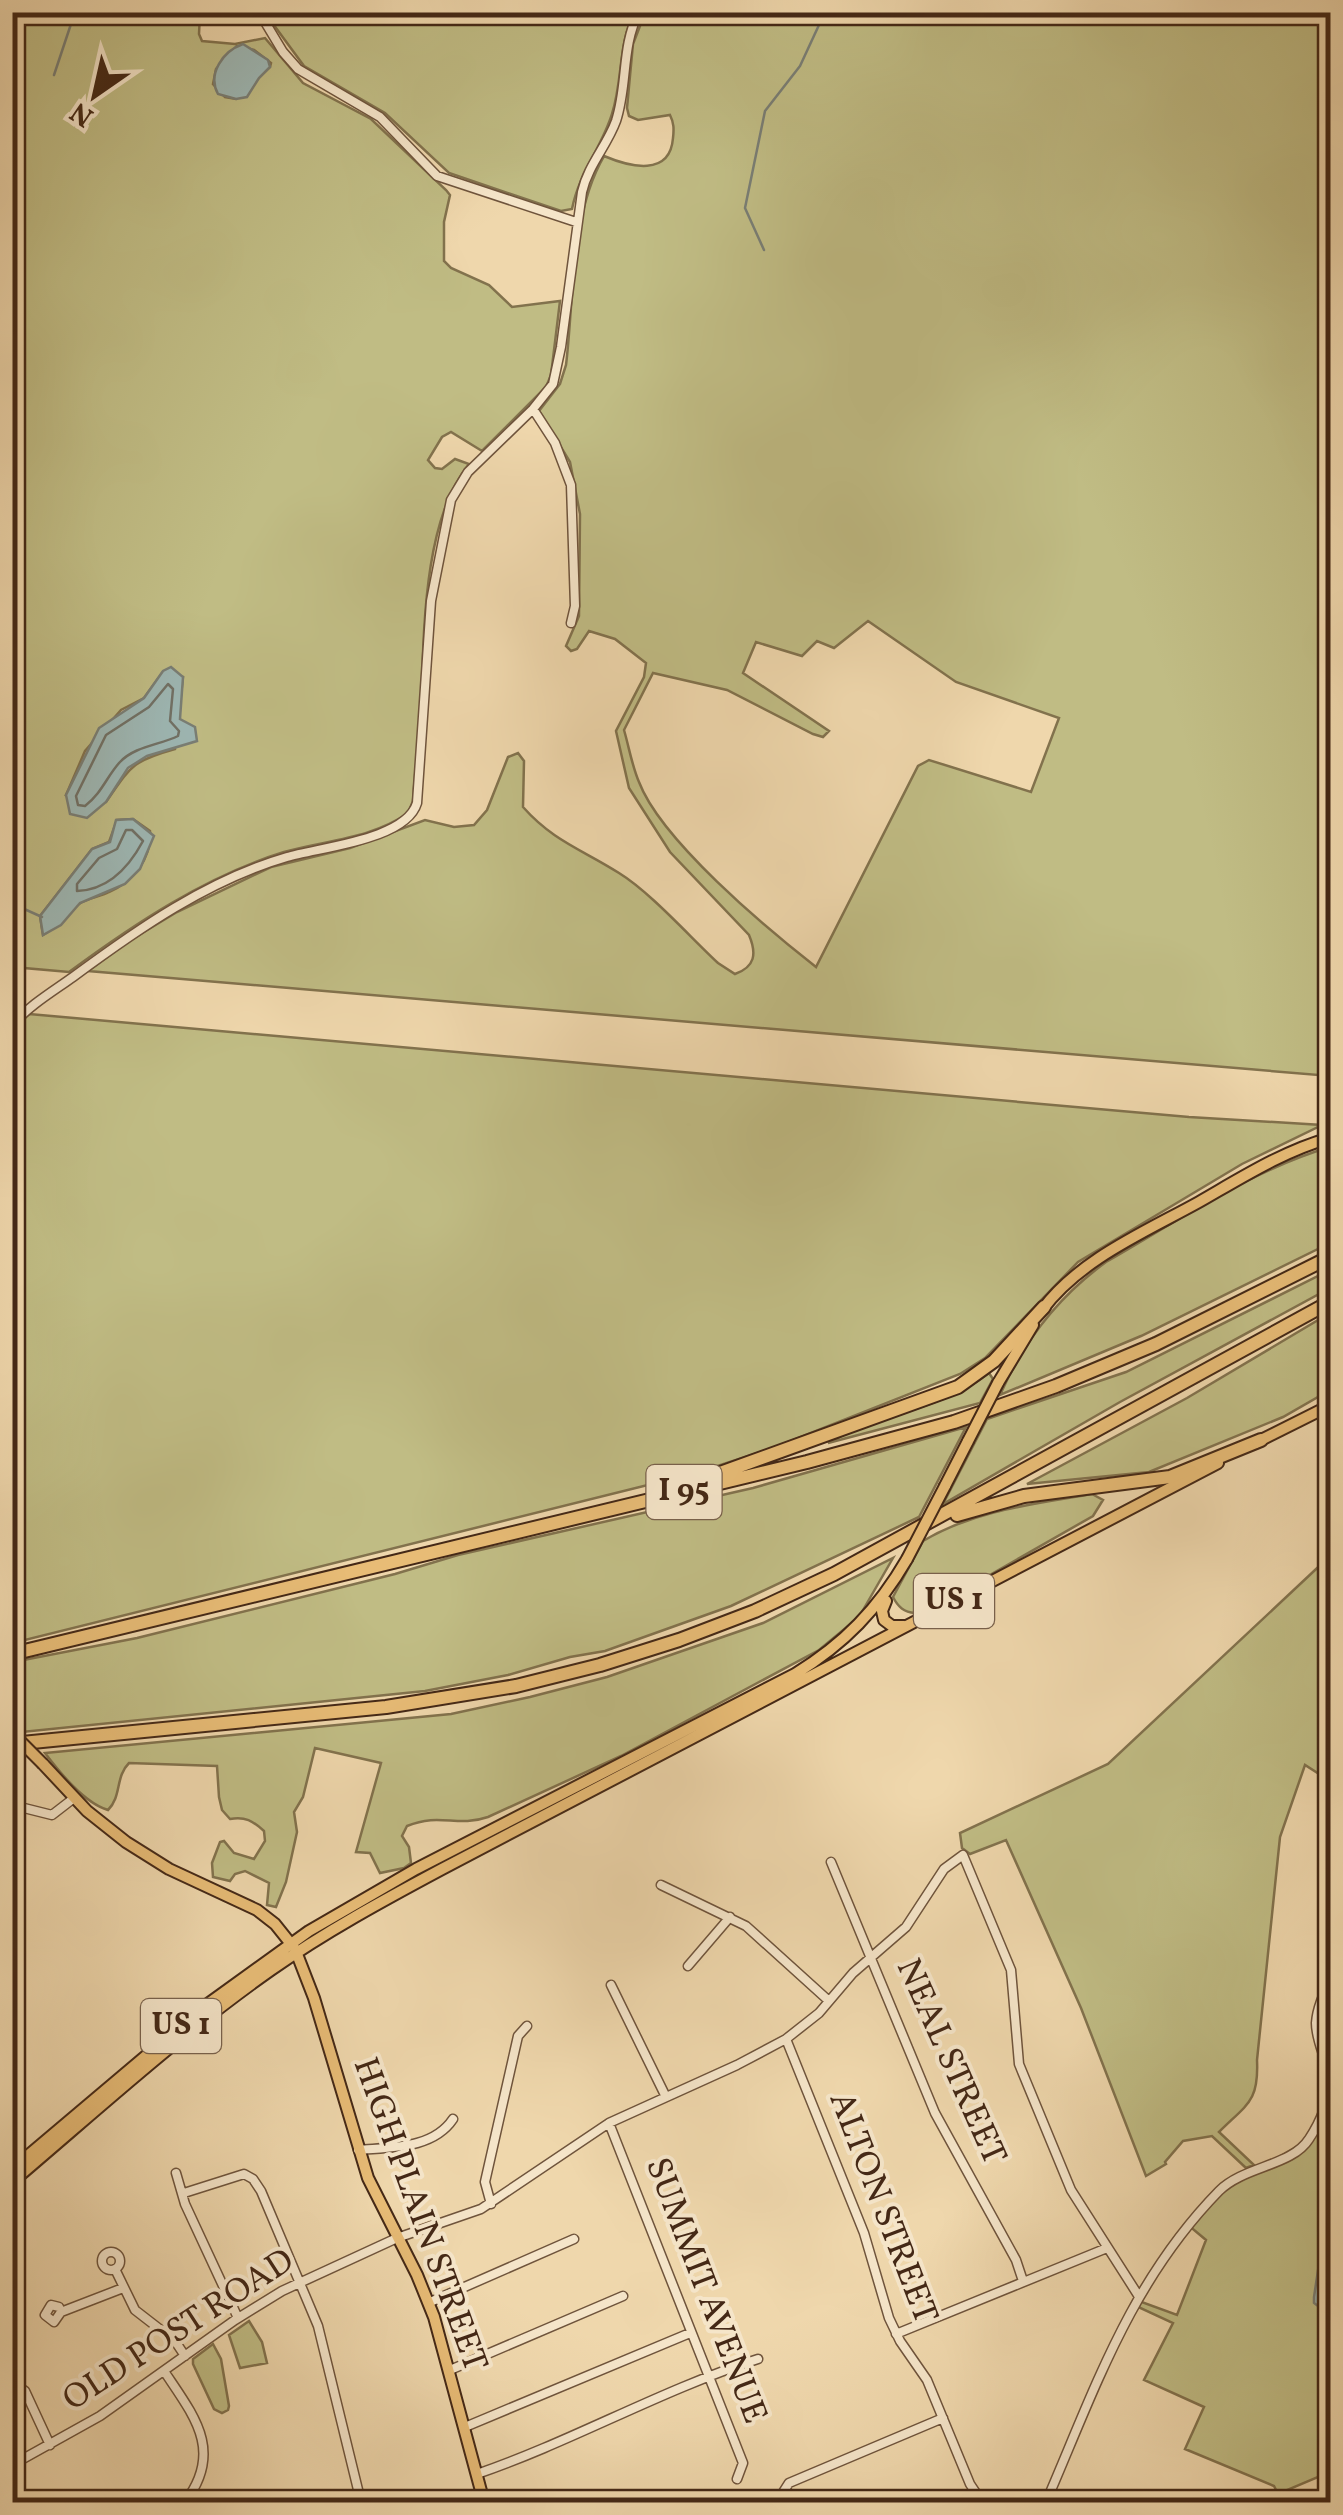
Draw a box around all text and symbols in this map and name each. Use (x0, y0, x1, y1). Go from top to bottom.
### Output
north arrow (45, 45, 145, 145)
text: N (63, 92, 102, 136)
road number: I 95 (646, 1465, 722, 1519)
road number: US 1 (914, 1574, 994, 1628)
street label: NEAL STREET (883, 1951, 1017, 2173)
road number: US 1 (141, 1999, 221, 2053)
street label: HIGH PLAIN STREET (340, 2051, 498, 2379)
street label: ALTON STREET (816, 2085, 948, 2331)
street label: SUMMIT AVENUE (632, 2151, 778, 2431)
street label: OLD POST ROAD (54, 2238, 304, 2424)

